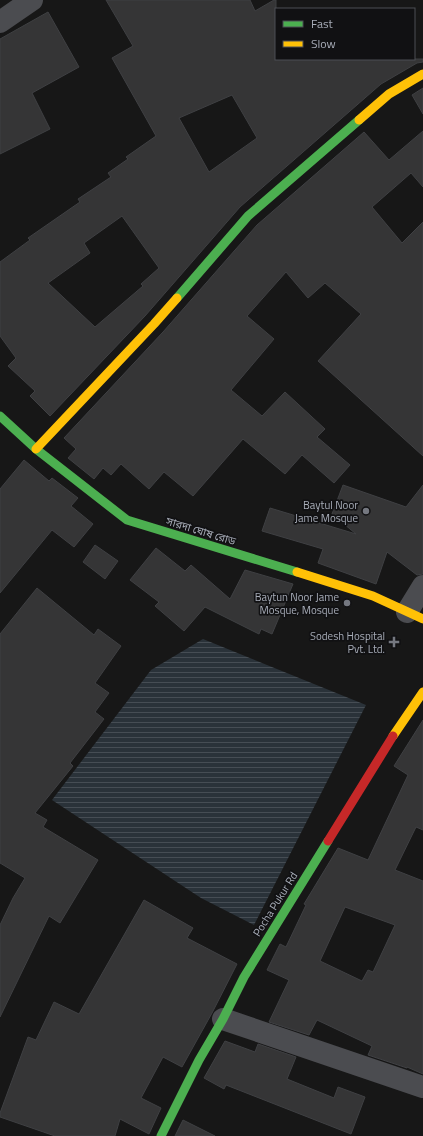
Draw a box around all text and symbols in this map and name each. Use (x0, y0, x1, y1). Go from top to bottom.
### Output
legend (275, 8, 415, 60)
text: Fast (311, 14, 334, 33)
text: Slow (311, 34, 336, 53)
place label: Baytul Noor Jame Mosque (295, 497, 358, 526)
marker: Baytul Noor Jame Mosque (361, 506, 371, 516)
street label: সারদা ঘোষ রোড (163, 513, 238, 549)
place label: Baytun Noor Jame Mosque, Mosque (255, 589, 339, 618)
marker: Baytun Noor Jame Mosque, Mosque (342, 598, 352, 608)
place label: Sodesh Hospital Pvt. Ltd. (310, 628, 385, 657)
marker: Sodesh Hospital Pvt. Ltd. (388, 636, 400, 648)
street label: Pocha Pukur Rd (249, 869, 301, 939)

